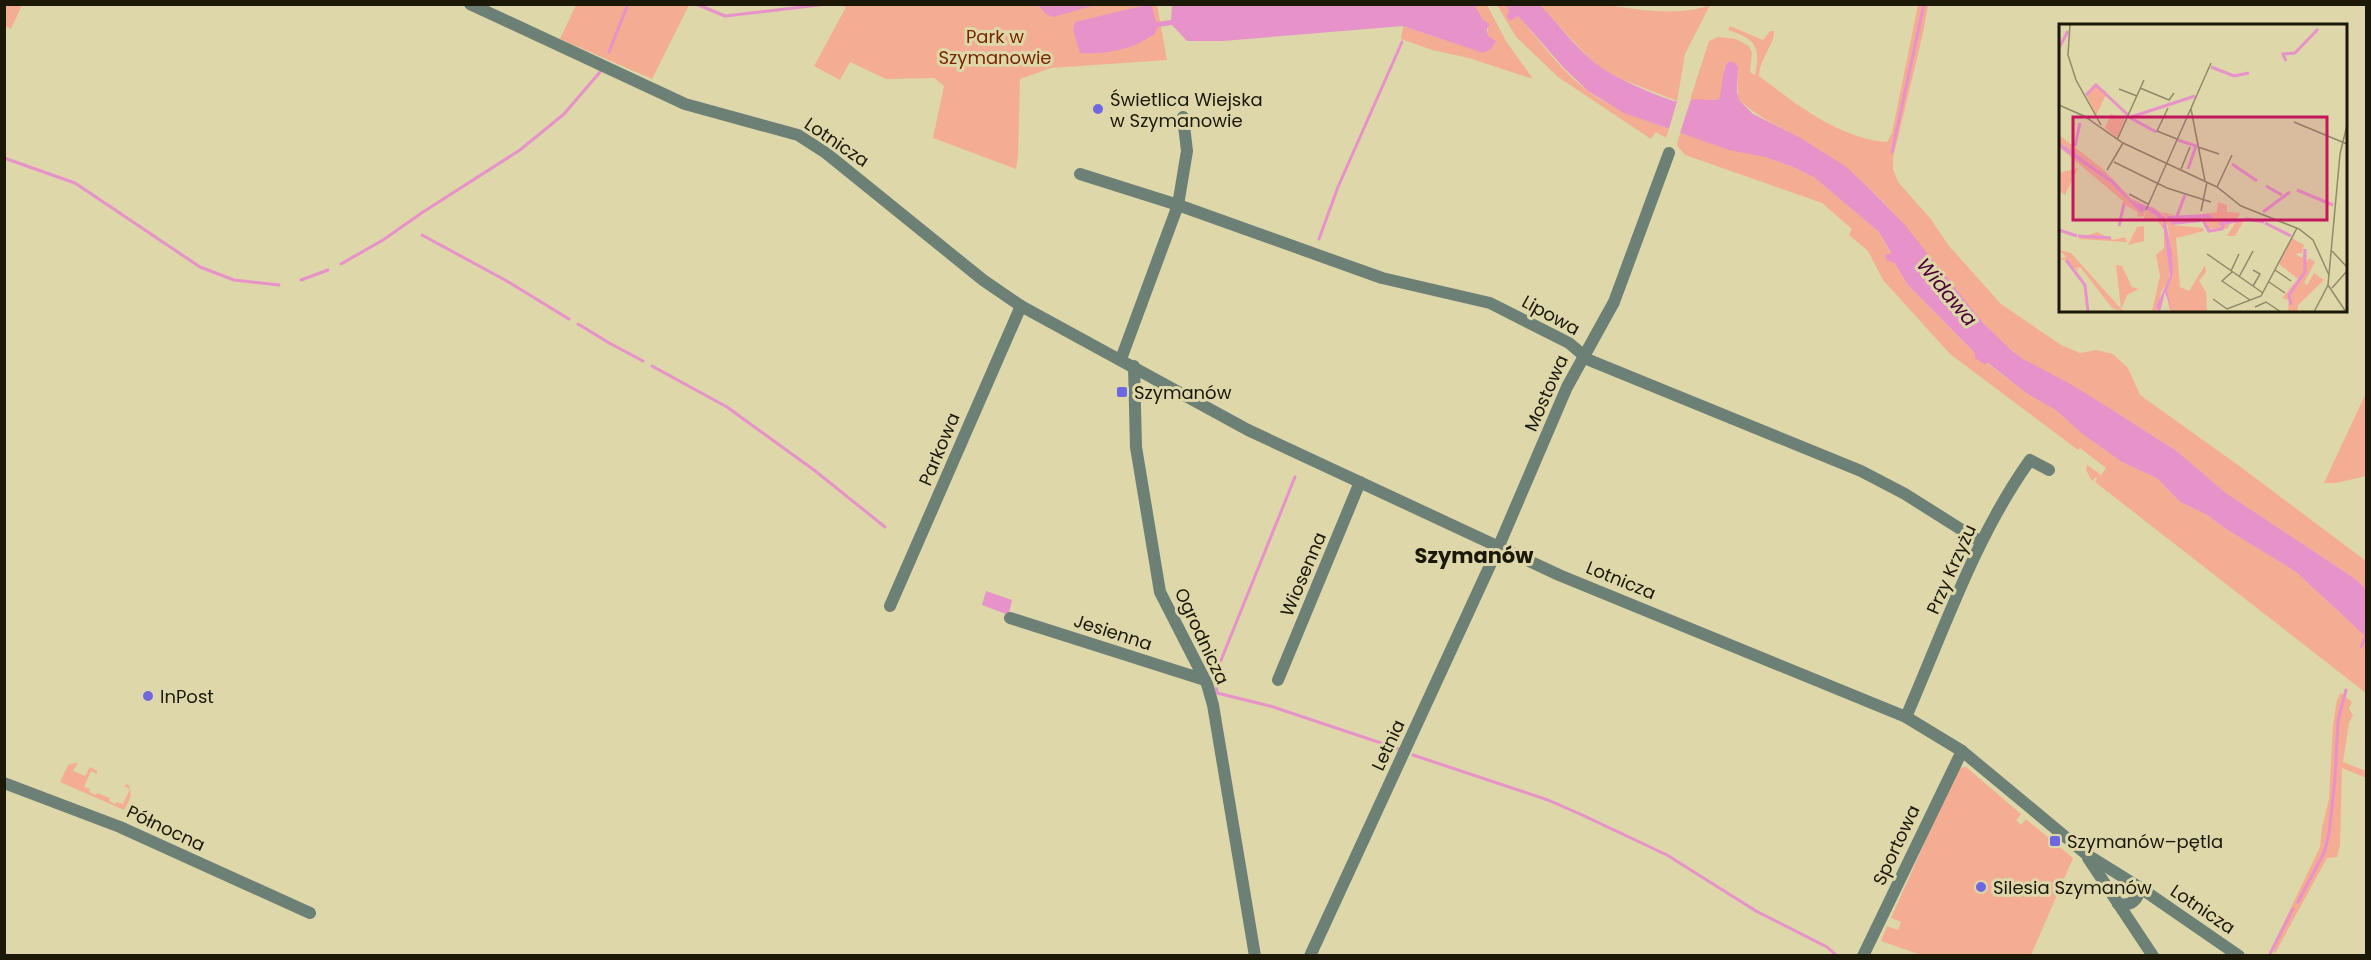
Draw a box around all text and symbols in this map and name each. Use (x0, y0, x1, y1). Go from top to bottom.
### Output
park label: Park w Szymanowie (939, 24, 1052, 70)
inset map (2059, 24, 2347, 312)
place label: Świetlica Wiejska w Szymanowie (1110, 87, 1263, 133)
marker: Świetlica Wiejska w Szymanowie (1091, 102, 1105, 116)
street label: Lotnicza (800, 111, 874, 173)
water label: Widawa (1910, 252, 1984, 332)
street label: Lipowa (1517, 289, 1585, 341)
street label: Mostowa (1518, 351, 1574, 435)
place label: Szymanów (1134, 380, 1232, 405)
marker: Szymanów (1115, 385, 1129, 399)
street label: Parkowa (912, 409, 966, 489)
street label: Przy Krzyżu (1920, 520, 1982, 618)
street label: Wiosenna (1274, 528, 1332, 620)
district label: Szymanów (1415, 541, 1534, 570)
street label: Lotnicza (1582, 555, 1660, 605)
street label: Ogrodnicza (1169, 584, 1235, 688)
street label: Jesienna (1071, 608, 1155, 656)
place label: InPost (160, 684, 214, 709)
marker: InPost (141, 689, 155, 703)
street label: Letnia (1365, 715, 1411, 775)
street label: Północna (123, 799, 209, 857)
street label: Sportowa (1867, 801, 1925, 889)
place label: Szymanów–pętla (2067, 829, 2223, 854)
marker: Szymanów–pętla (2048, 834, 2062, 848)
place label: Silesia Szymanów (1993, 875, 2152, 900)
street label: Lotnicza (2166, 878, 2240, 940)
marker: Silesia Szymanów (1974, 880, 1988, 894)

